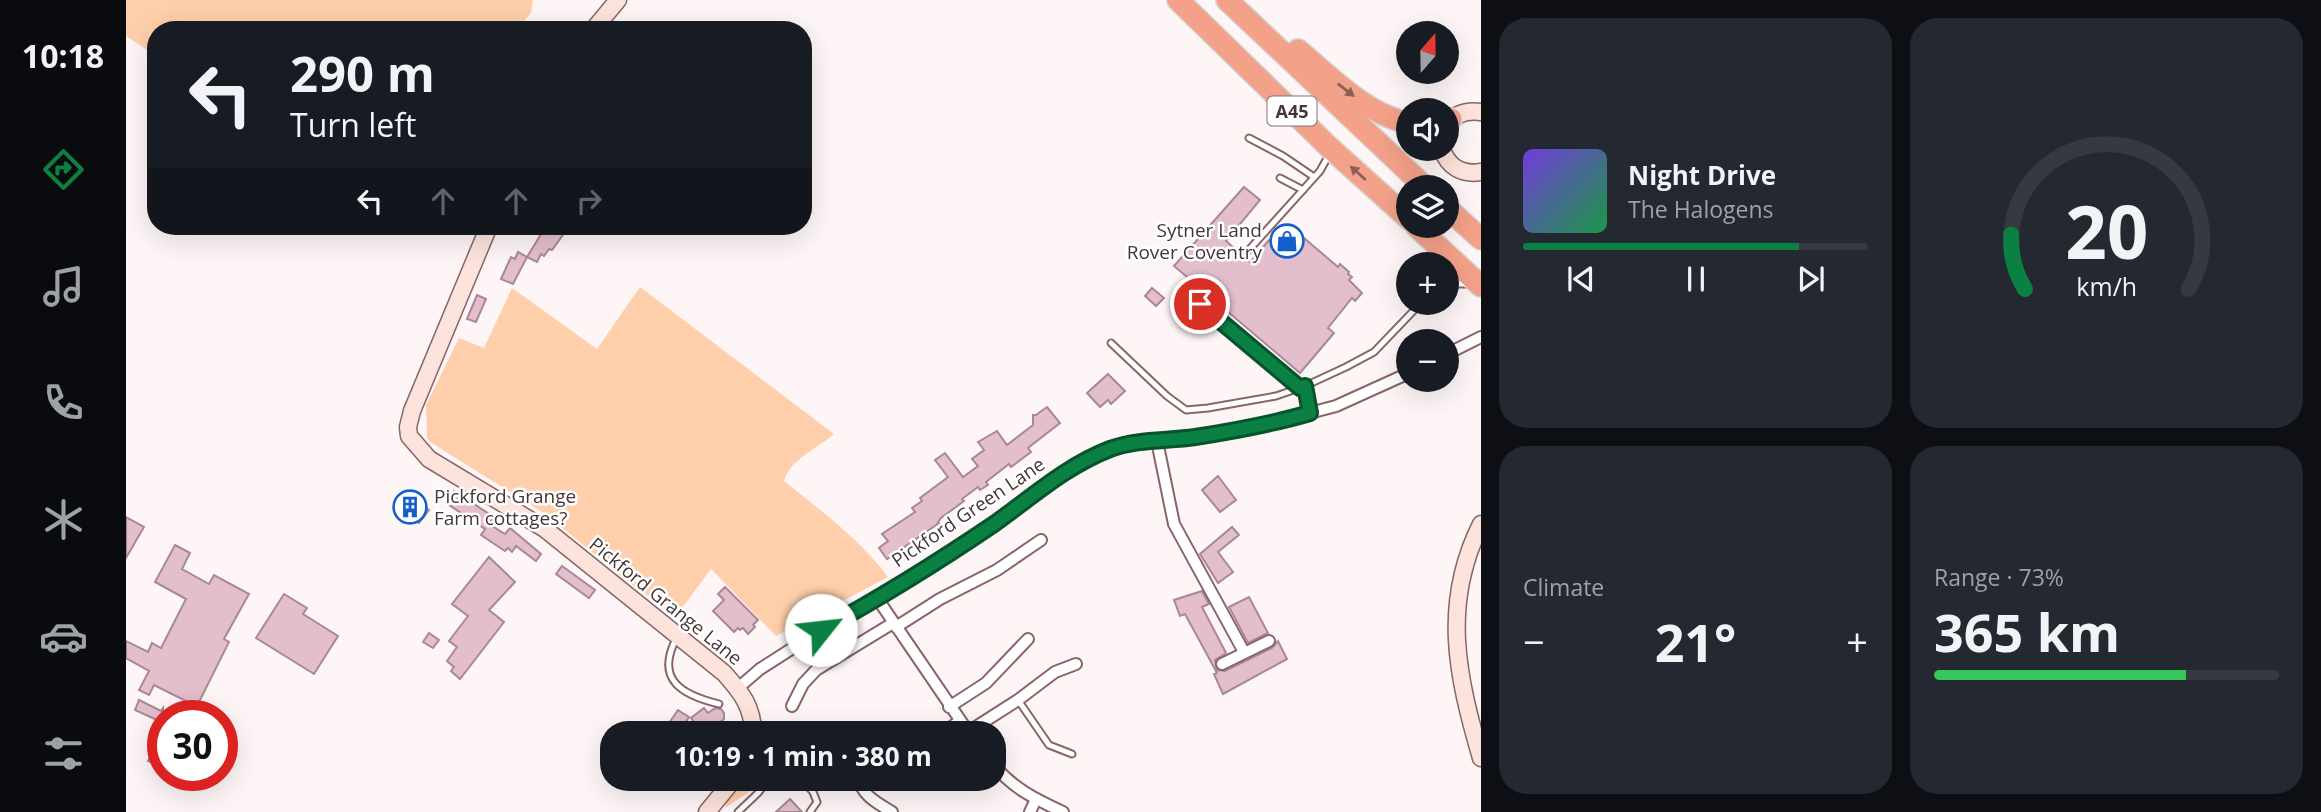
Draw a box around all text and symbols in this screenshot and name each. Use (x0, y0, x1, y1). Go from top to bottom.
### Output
north arrow (1396, 21, 1460, 84)
map controls (1396, 21, 1459, 392)
text: 10:18 (22, 34, 104, 77)
text: 290 m (290, 40, 435, 106)
icon: left (175, 49, 266, 140)
one-way arrow (1337, 82, 1355, 97)
road number: A45 (1268, 96, 1316, 126)
button: sound (1396, 98, 1459, 161)
text: Turn left (290, 103, 416, 146)
icon: directions (39, 145, 88, 194)
text: Night Drive (1628, 157, 1776, 193)
one-way arrow (1350, 166, 1367, 181)
button: layers (1396, 175, 1459, 238)
icon: left (351, 182, 389, 220)
icon: ahead (424, 182, 462, 220)
icon: ahead (497, 182, 535, 220)
icon: right (570, 182, 608, 220)
text: 20 (2065, 182, 2148, 281)
text: The Halogens (1628, 193, 1774, 225)
place label: Sytner Land Rover Coventry (1127, 217, 1262, 265)
shop icon: Sytner Land Rover Coventry (1268, 222, 1306, 260)
button: + (1396, 252, 1459, 315)
icon: previous (1562, 260, 1600, 298)
icon: pause (1677, 260, 1715, 298)
icon: next (1792, 260, 1830, 298)
icon: music (39, 262, 88, 311)
text: km/h (2076, 269, 2137, 303)
pin (1170, 274, 1230, 334)
icon: arrive (1181, 285, 1219, 323)
button: − (1396, 329, 1459, 392)
icon: phone (39, 378, 88, 427)
street label: Pickford Green Lane (886, 451, 1050, 573)
place label: Pickford Grange Farm cottages? (434, 483, 576, 531)
building icon: Pickford Grange Farm cottages? (391, 488, 429, 526)
icon: climate (39, 495, 88, 544)
street label: Pickford Grange Lane (584, 531, 748, 671)
text: Range · 73% (1934, 561, 2064, 593)
text: Climate (1523, 571, 1604, 603)
position arrow (784, 593, 858, 667)
text: 365 km (1934, 596, 2120, 667)
text: 21° (1655, 606, 1736, 677)
icon: car (39, 612, 88, 661)
text: − (1523, 615, 1545, 667)
text: + (1846, 615, 1868, 667)
speed limit sign: 30 (147, 700, 238, 791)
icon: filters (39, 729, 88, 778)
text: 10:19 · 1 min · 380 m (674, 738, 932, 774)

